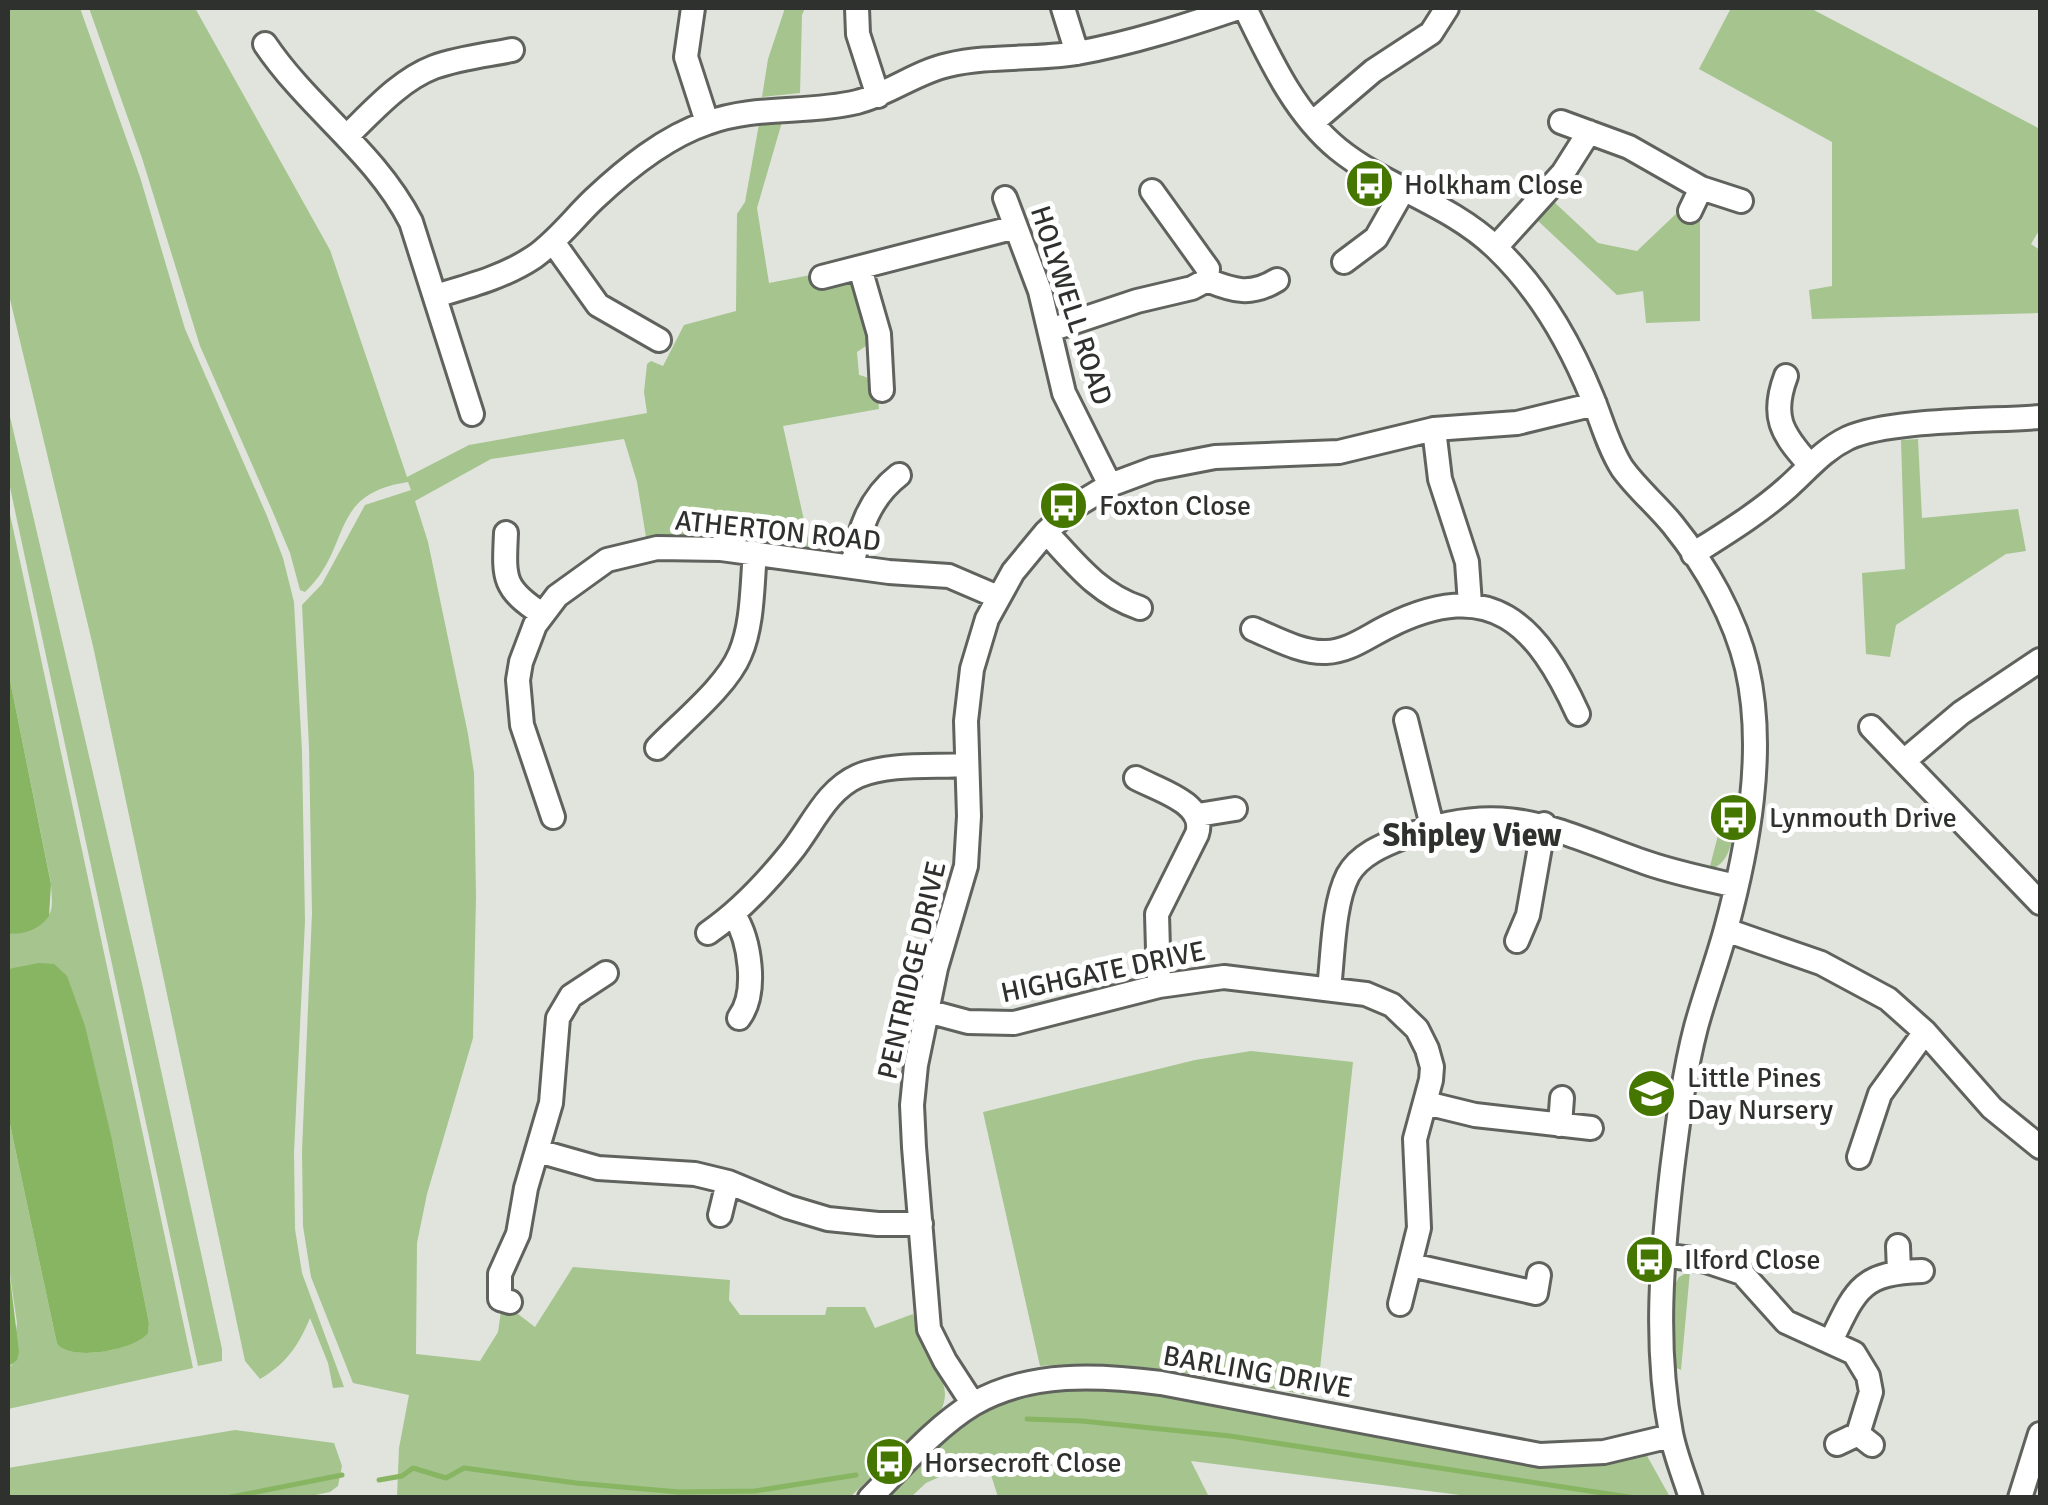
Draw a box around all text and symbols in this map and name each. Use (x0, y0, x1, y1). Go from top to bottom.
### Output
bus stop icon: Holkham Close (1343, 158, 1395, 210)
place label: Holkham Close (1404, 168, 1583, 202)
street label: HOLYWELL ROAD (1023, 201, 1119, 409)
bus stop icon: Foxton Close (1038, 479, 1090, 531)
place label: Foxton Close (1099, 489, 1251, 523)
street label: ATHERTON ROAD (673, 503, 882, 559)
bus stop icon: Lynmouth Drive (1708, 791, 1760, 843)
place label: Lynmouth Drive (1769, 801, 1957, 835)
district label: Shipley View (1382, 816, 1562, 855)
street label: PENTRIDGE DRIVE (870, 858, 954, 1083)
street label: HIGHGATE DRIVE (998, 934, 1209, 1010)
place label: Little Pines Day Nursery (1687, 1061, 1833, 1127)
school or university icon: Little Pines Day Nursery (1626, 1067, 1678, 1119)
bus stop icon: Ilford Close (1623, 1233, 1675, 1285)
place label: Ilford Close (1684, 1243, 1821, 1277)
street label: BARLING DRIVE (1160, 1339, 1355, 1405)
bus stop icon: Horsecroft Close (863, 1436, 915, 1488)
place label: Horsecroft Close (924, 1446, 1121, 1480)

